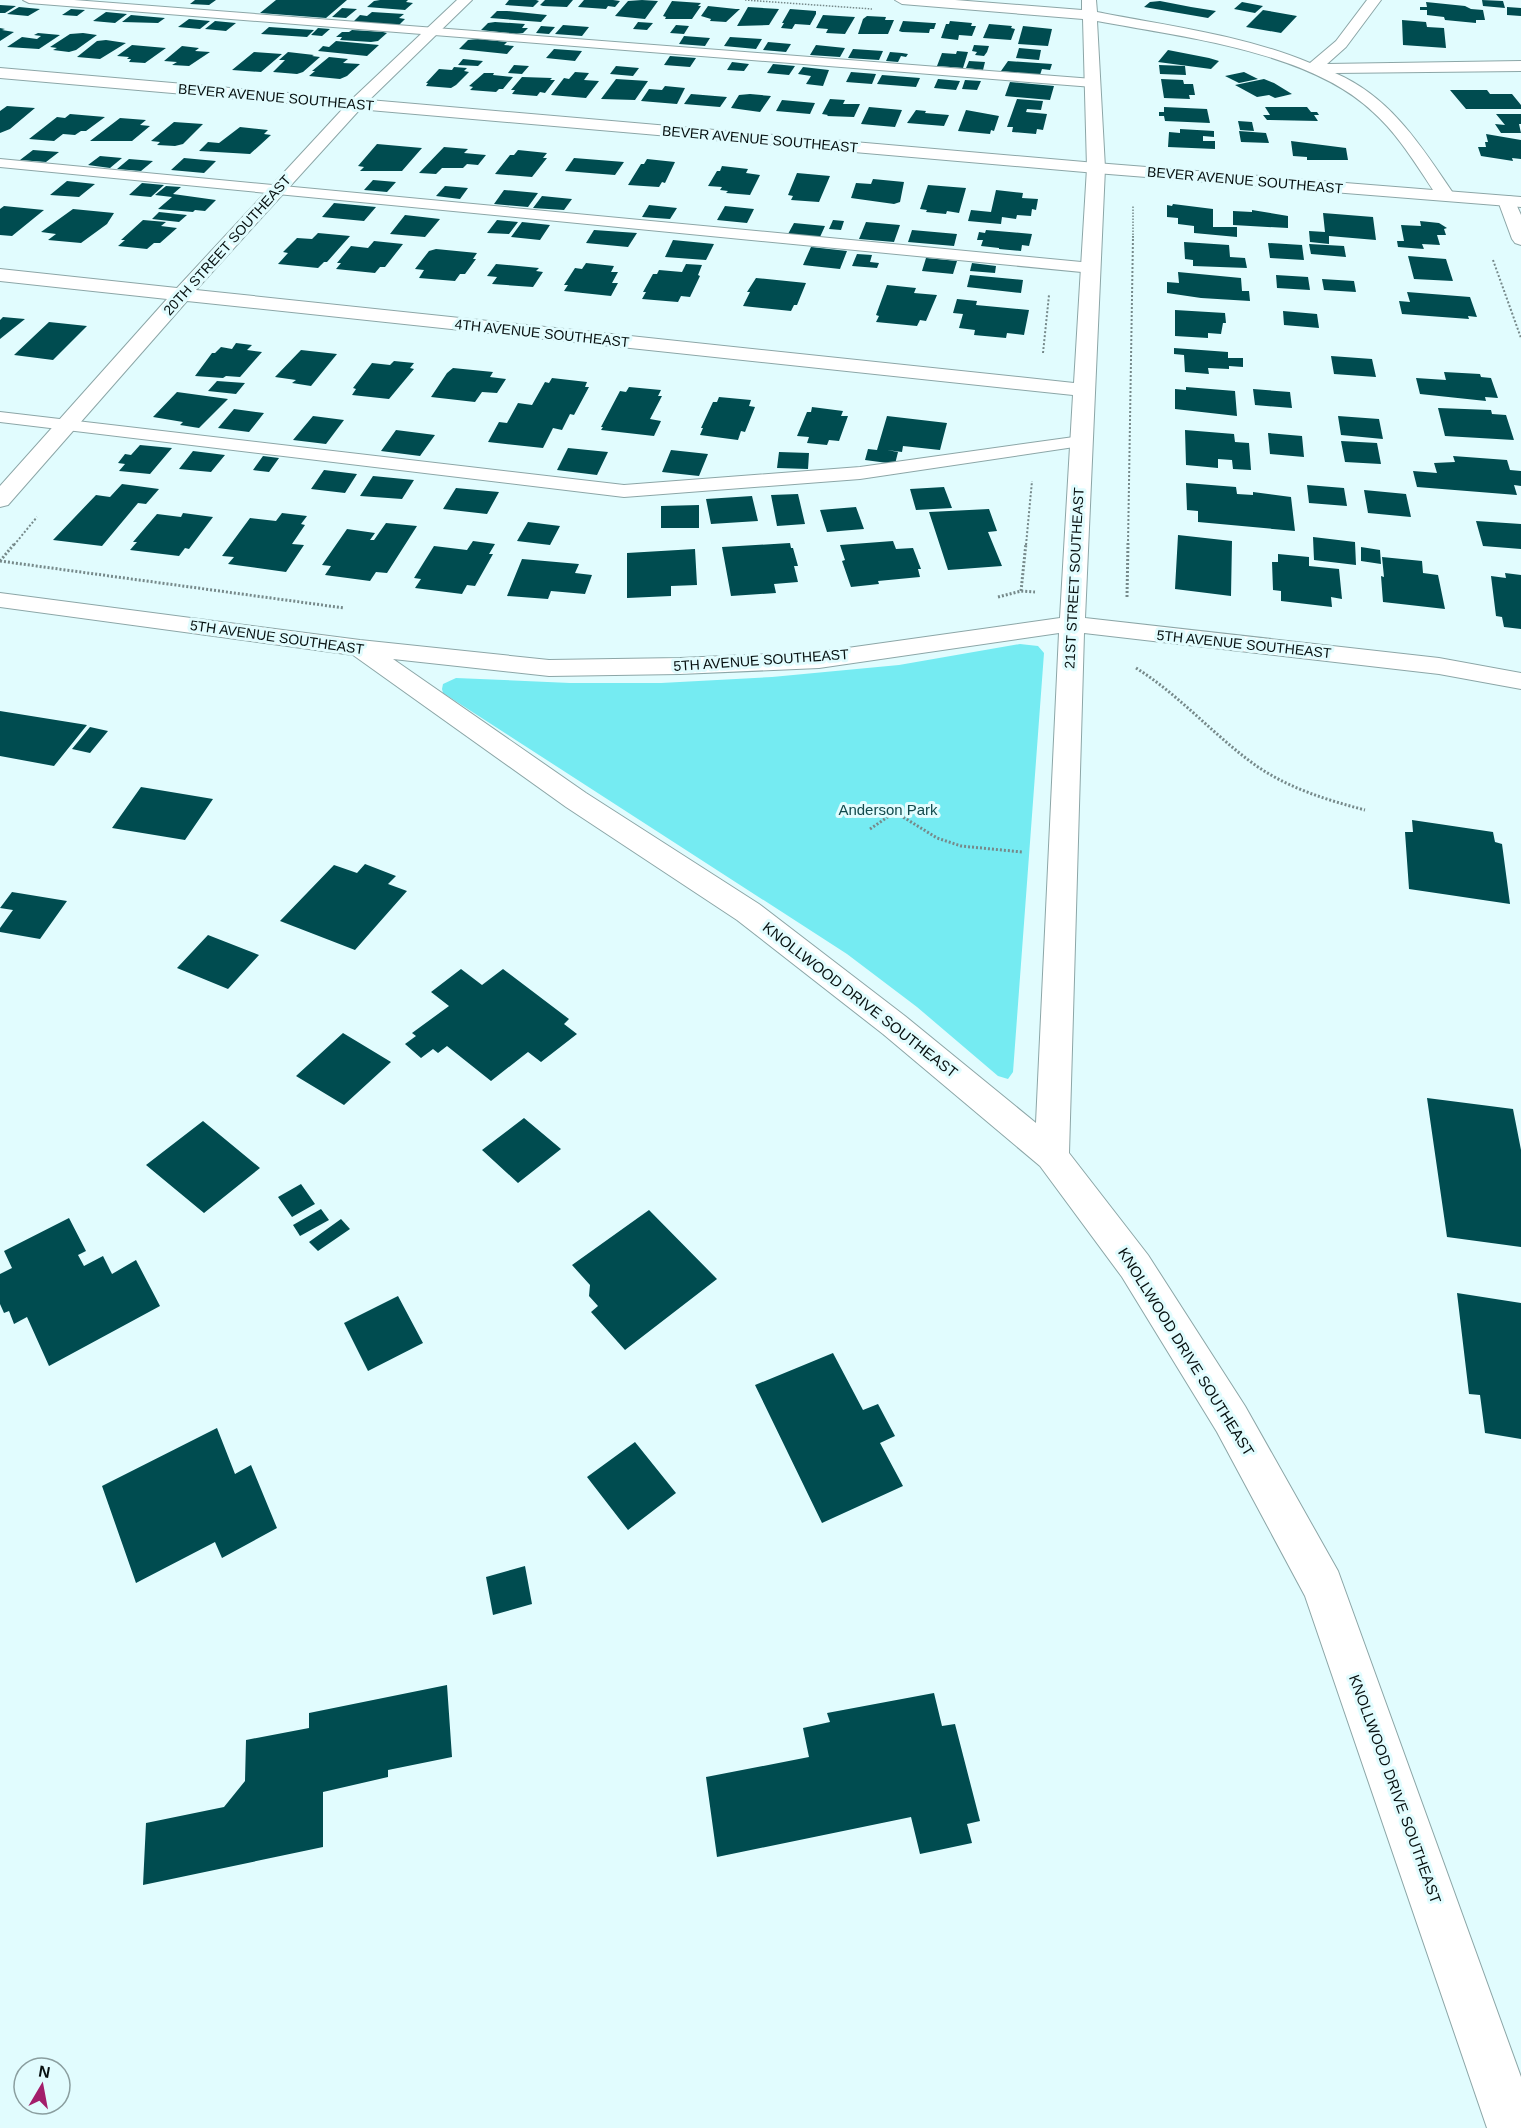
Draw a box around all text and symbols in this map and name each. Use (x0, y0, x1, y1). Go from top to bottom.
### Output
street label: BEVER AVENUE SOUTHEAST (177, 80, 375, 114)
street label: BEVER AVENUE SOUTHEAST (661, 122, 859, 156)
street label: BEVER AVENUE SOUTHEAST (1146, 163, 1344, 197)
street label: 20TH STREET SOUTHEAST (160, 171, 294, 318)
street label: 4TH AVENUE SOUTHEAST (454, 316, 631, 350)
street label: 21ST STREET SOUTHEAST (1061, 486, 1087, 669)
street label: 5TH AVENUE SOUTHEAST (189, 617, 365, 657)
street label: 5TH AVENUE SOUTHEAST (1156, 627, 1333, 661)
street label: 5TH AVENUE SOUTHEAST (673, 646, 850, 674)
park label: Anderson Park (838, 801, 938, 818)
street label: KNOLLWOOD DRIVE SOUTHEAST (760, 918, 961, 1081)
street label: KNOLLWOOD DRIVE SOUTHEAST (1115, 1245, 1258, 1459)
street label: KNOLLWOOD DRIVE SOUTHEAST (1346, 1672, 1445, 1906)
north arrow (12, 2056, 72, 2116)
text: N (37, 2062, 52, 2081)

